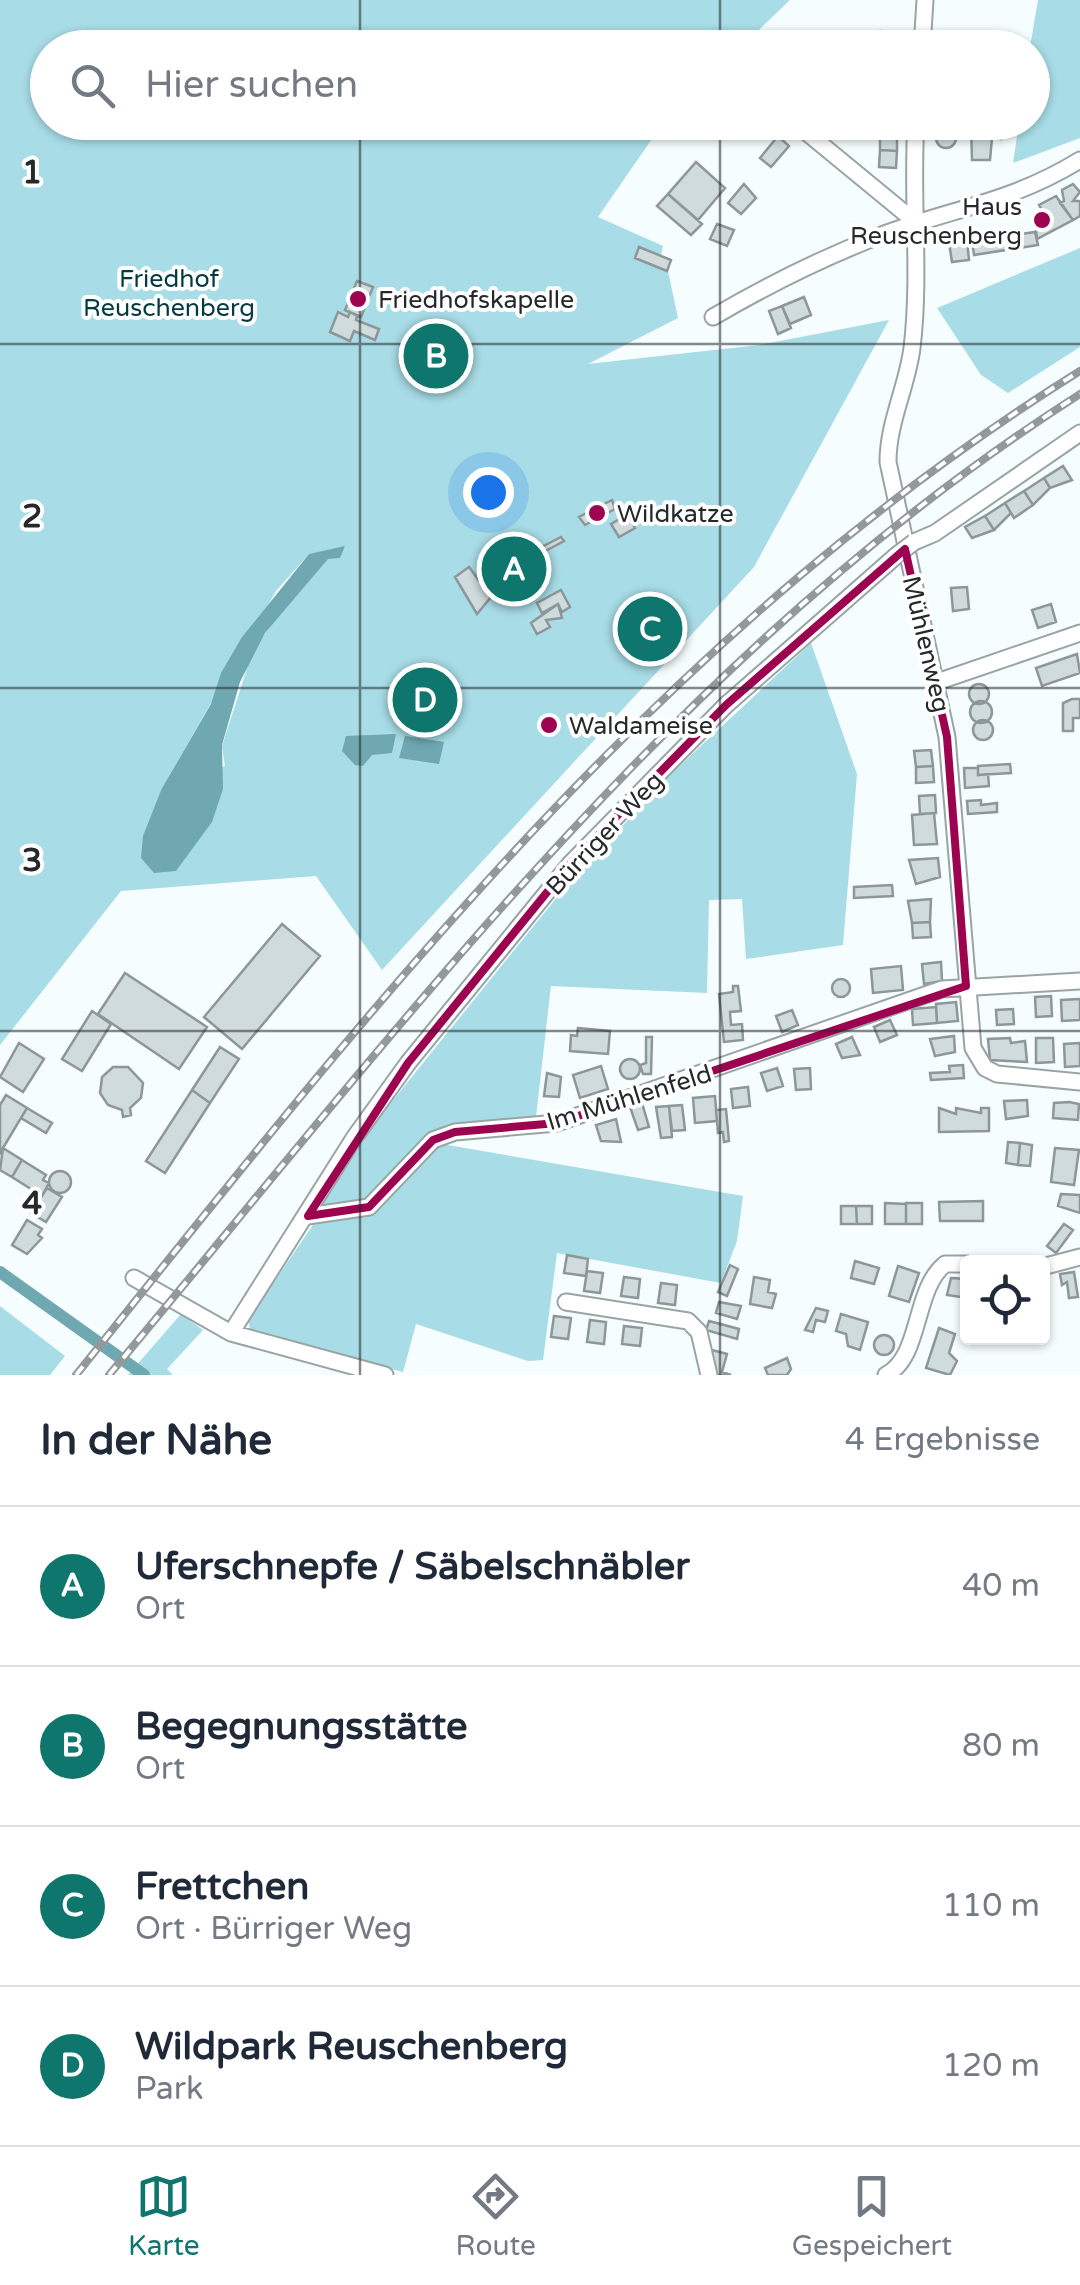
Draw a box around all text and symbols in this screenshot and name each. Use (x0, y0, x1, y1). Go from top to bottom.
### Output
search box (30, 30, 1050, 140)
icon: search (65, 58, 120, 113)
text: Hier suchen (145, 62, 358, 108)
text: 1 (22, 154, 42, 192)
place label: Haus Reuschenberg (850, 192, 1022, 251)
marker: Haus Reuschenberg (1031, 209, 1053, 231)
park label: Friedhof Reuschenberg (83, 264, 255, 323)
place label: Friedhofskapelle (378, 285, 574, 315)
marker: Friedhofskapelle (347, 288, 369, 310)
pin: B (404, 318, 468, 394)
your location (463, 467, 514, 518)
text: 2 (22, 498, 42, 536)
place label: Wildkatze (617, 499, 734, 529)
marker: Wildkatze (586, 502, 608, 524)
pin: A (482, 532, 546, 606)
street label: Mühlenweg (896, 573, 956, 715)
pin: C (618, 592, 682, 666)
pin: D (392, 662, 458, 738)
place label: Waldameise (569, 711, 713, 741)
marker: Waldameise (538, 714, 560, 736)
street label: Bürriger Weg (540, 766, 670, 902)
text: 3 (22, 842, 42, 880)
street label: Im Mühlenfeld (543, 1059, 715, 1137)
text: 4 (22, 1185, 42, 1223)
map controls (960, 1255, 1050, 1345)
button: locate (960, 1255, 1050, 1345)
text: In der Nähe (40, 1415, 272, 1466)
text: 4 Ergebnisse (845, 1421, 1040, 1459)
text: Uferschnepfe / Säbelschnäbler (135, 1544, 690, 1590)
text: A (61, 1567, 84, 1605)
text: 40 m (962, 1567, 1040, 1605)
text: Ort (135, 1590, 185, 1628)
text: Begegnungsstätte (135, 1704, 467, 1750)
text: B (61, 1727, 84, 1765)
text: 80 m (962, 1727, 1040, 1765)
text: Ort (135, 1750, 185, 1788)
text: Frettchen (135, 1864, 309, 1910)
text: C (61, 1887, 84, 1925)
text: 110 m (942, 1887, 1040, 1925)
text: Ort · Bürriger Weg (135, 1910, 412, 1948)
text: Wildpark Reuschenberg (135, 2024, 568, 2070)
text: D (60, 2047, 85, 2085)
text: 120 m (942, 2047, 1040, 2085)
text: Park (135, 2070, 203, 2108)
tab: Karte (128, 2169, 200, 2263)
tab: Route (455, 2169, 536, 2263)
tab: Gespeichert (792, 2169, 952, 2263)

